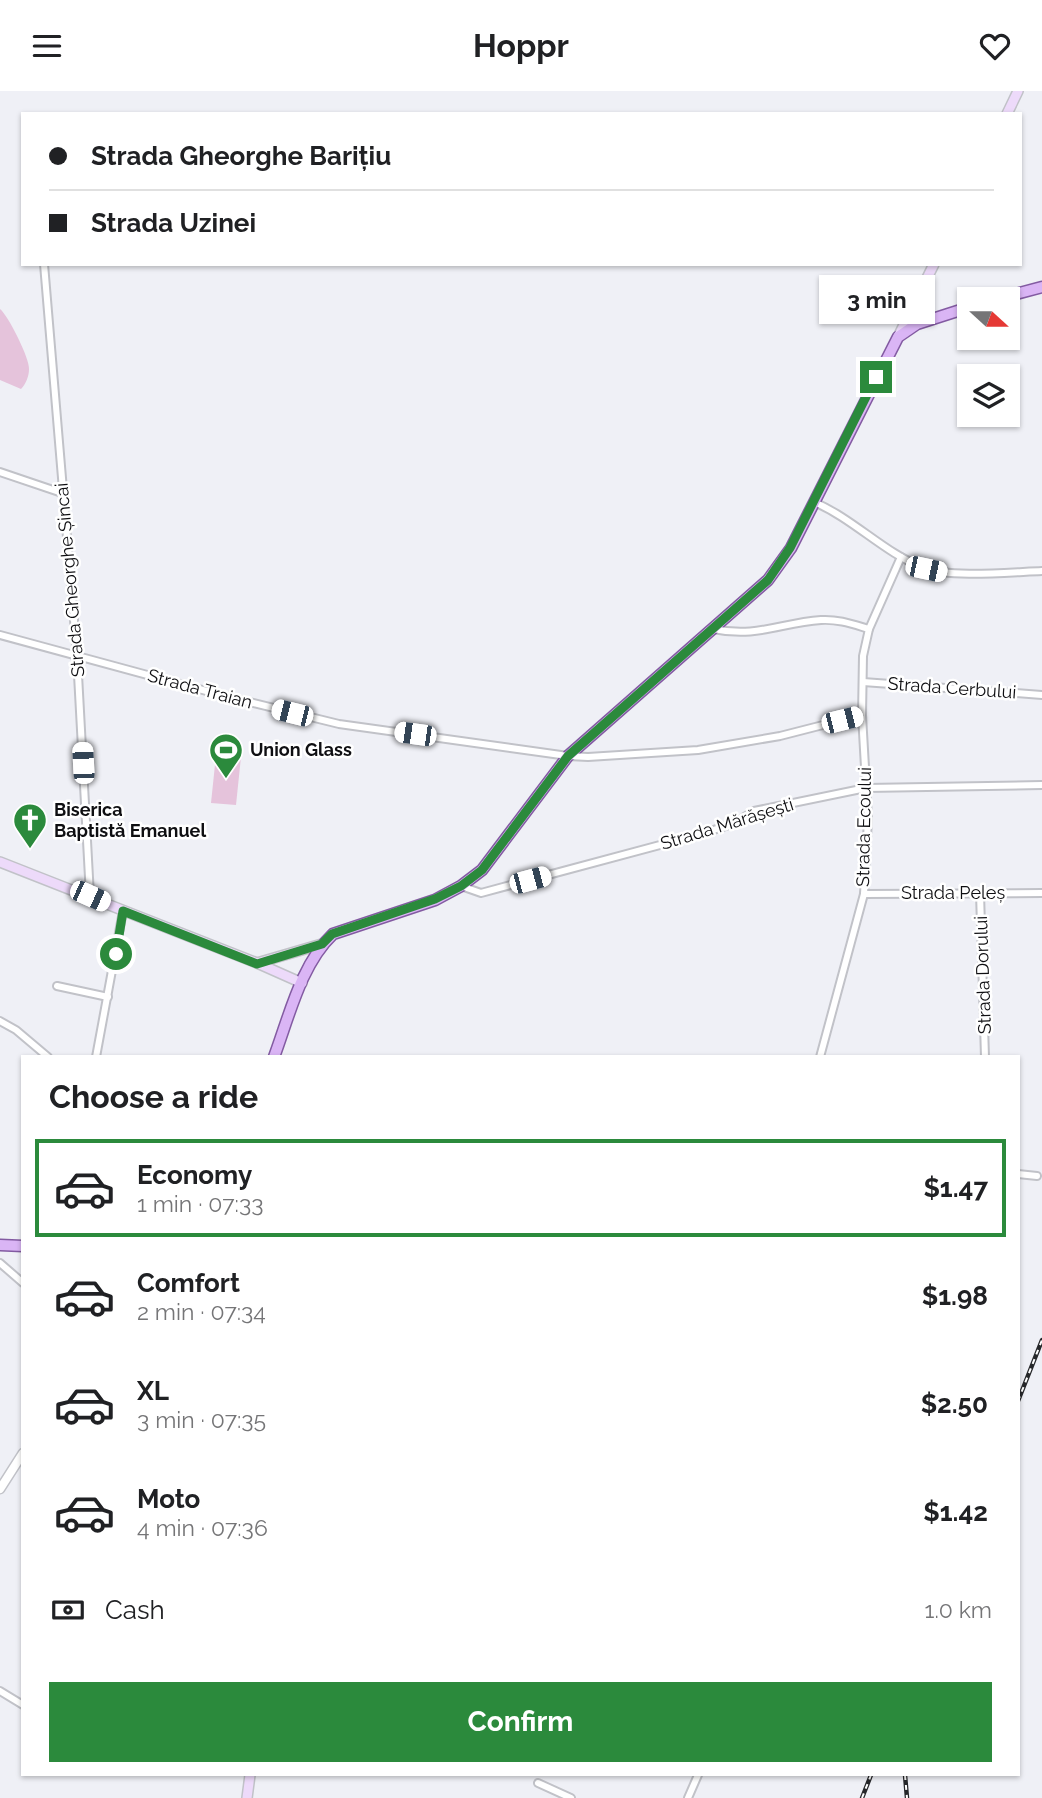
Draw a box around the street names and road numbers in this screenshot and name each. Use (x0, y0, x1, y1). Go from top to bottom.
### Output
street label: Strada Gheorghe Șincai (51, 482, 88, 678)
street label: Strada Traian (145, 664, 255, 713)
street label: Strada Cerbului (887, 673, 1017, 702)
street label: Strada Ecoului (852, 767, 875, 887)
street label: Strada Mărășești (658, 793, 796, 854)
street label: Strada Peleș (901, 882, 1005, 903)
street label: Strada Dorului (970, 915, 995, 1035)

